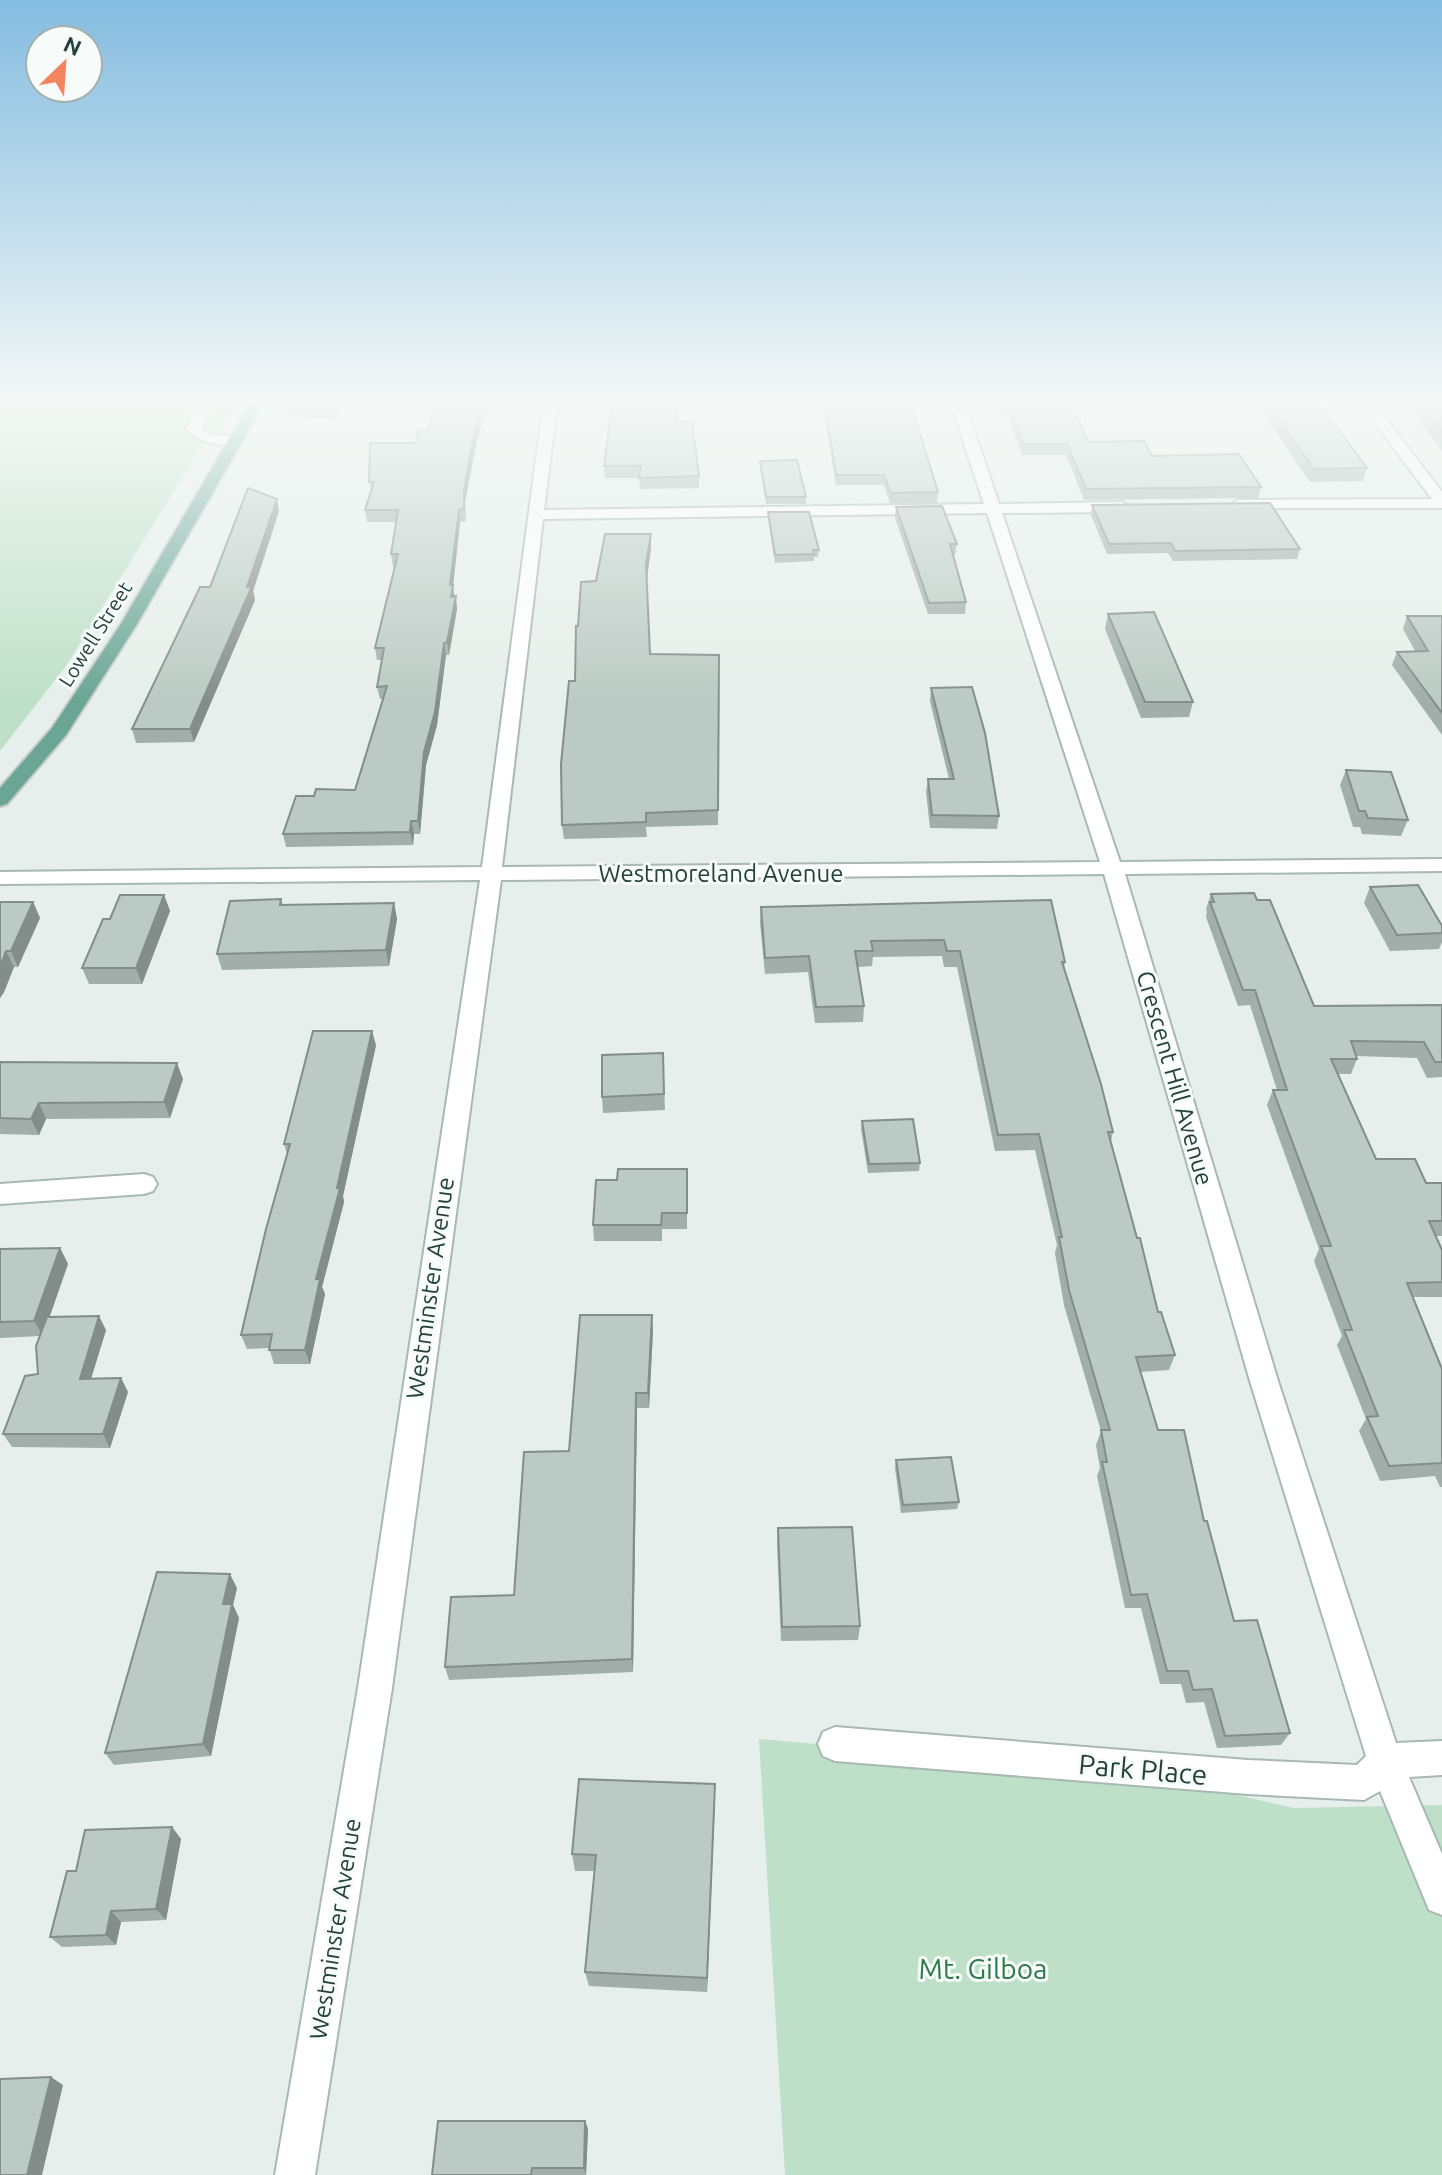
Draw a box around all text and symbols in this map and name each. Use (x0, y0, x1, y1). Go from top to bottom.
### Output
north arrow (24, 24, 104, 104)
text: N (60, 31, 85, 60)
street label: Lowell Street (54, 577, 136, 691)
street label: Westmoreland Avenue (599, 860, 843, 887)
street label: Crescent Hill Avenue (1131, 968, 1219, 1188)
street label: Westminster Avenue (401, 1175, 459, 1401)
street label: Park Place (1077, 1748, 1209, 1790)
street label: Westminster Avenue (304, 1816, 366, 2042)
park label: Mt. Gilboa (919, 1953, 1047, 1984)

